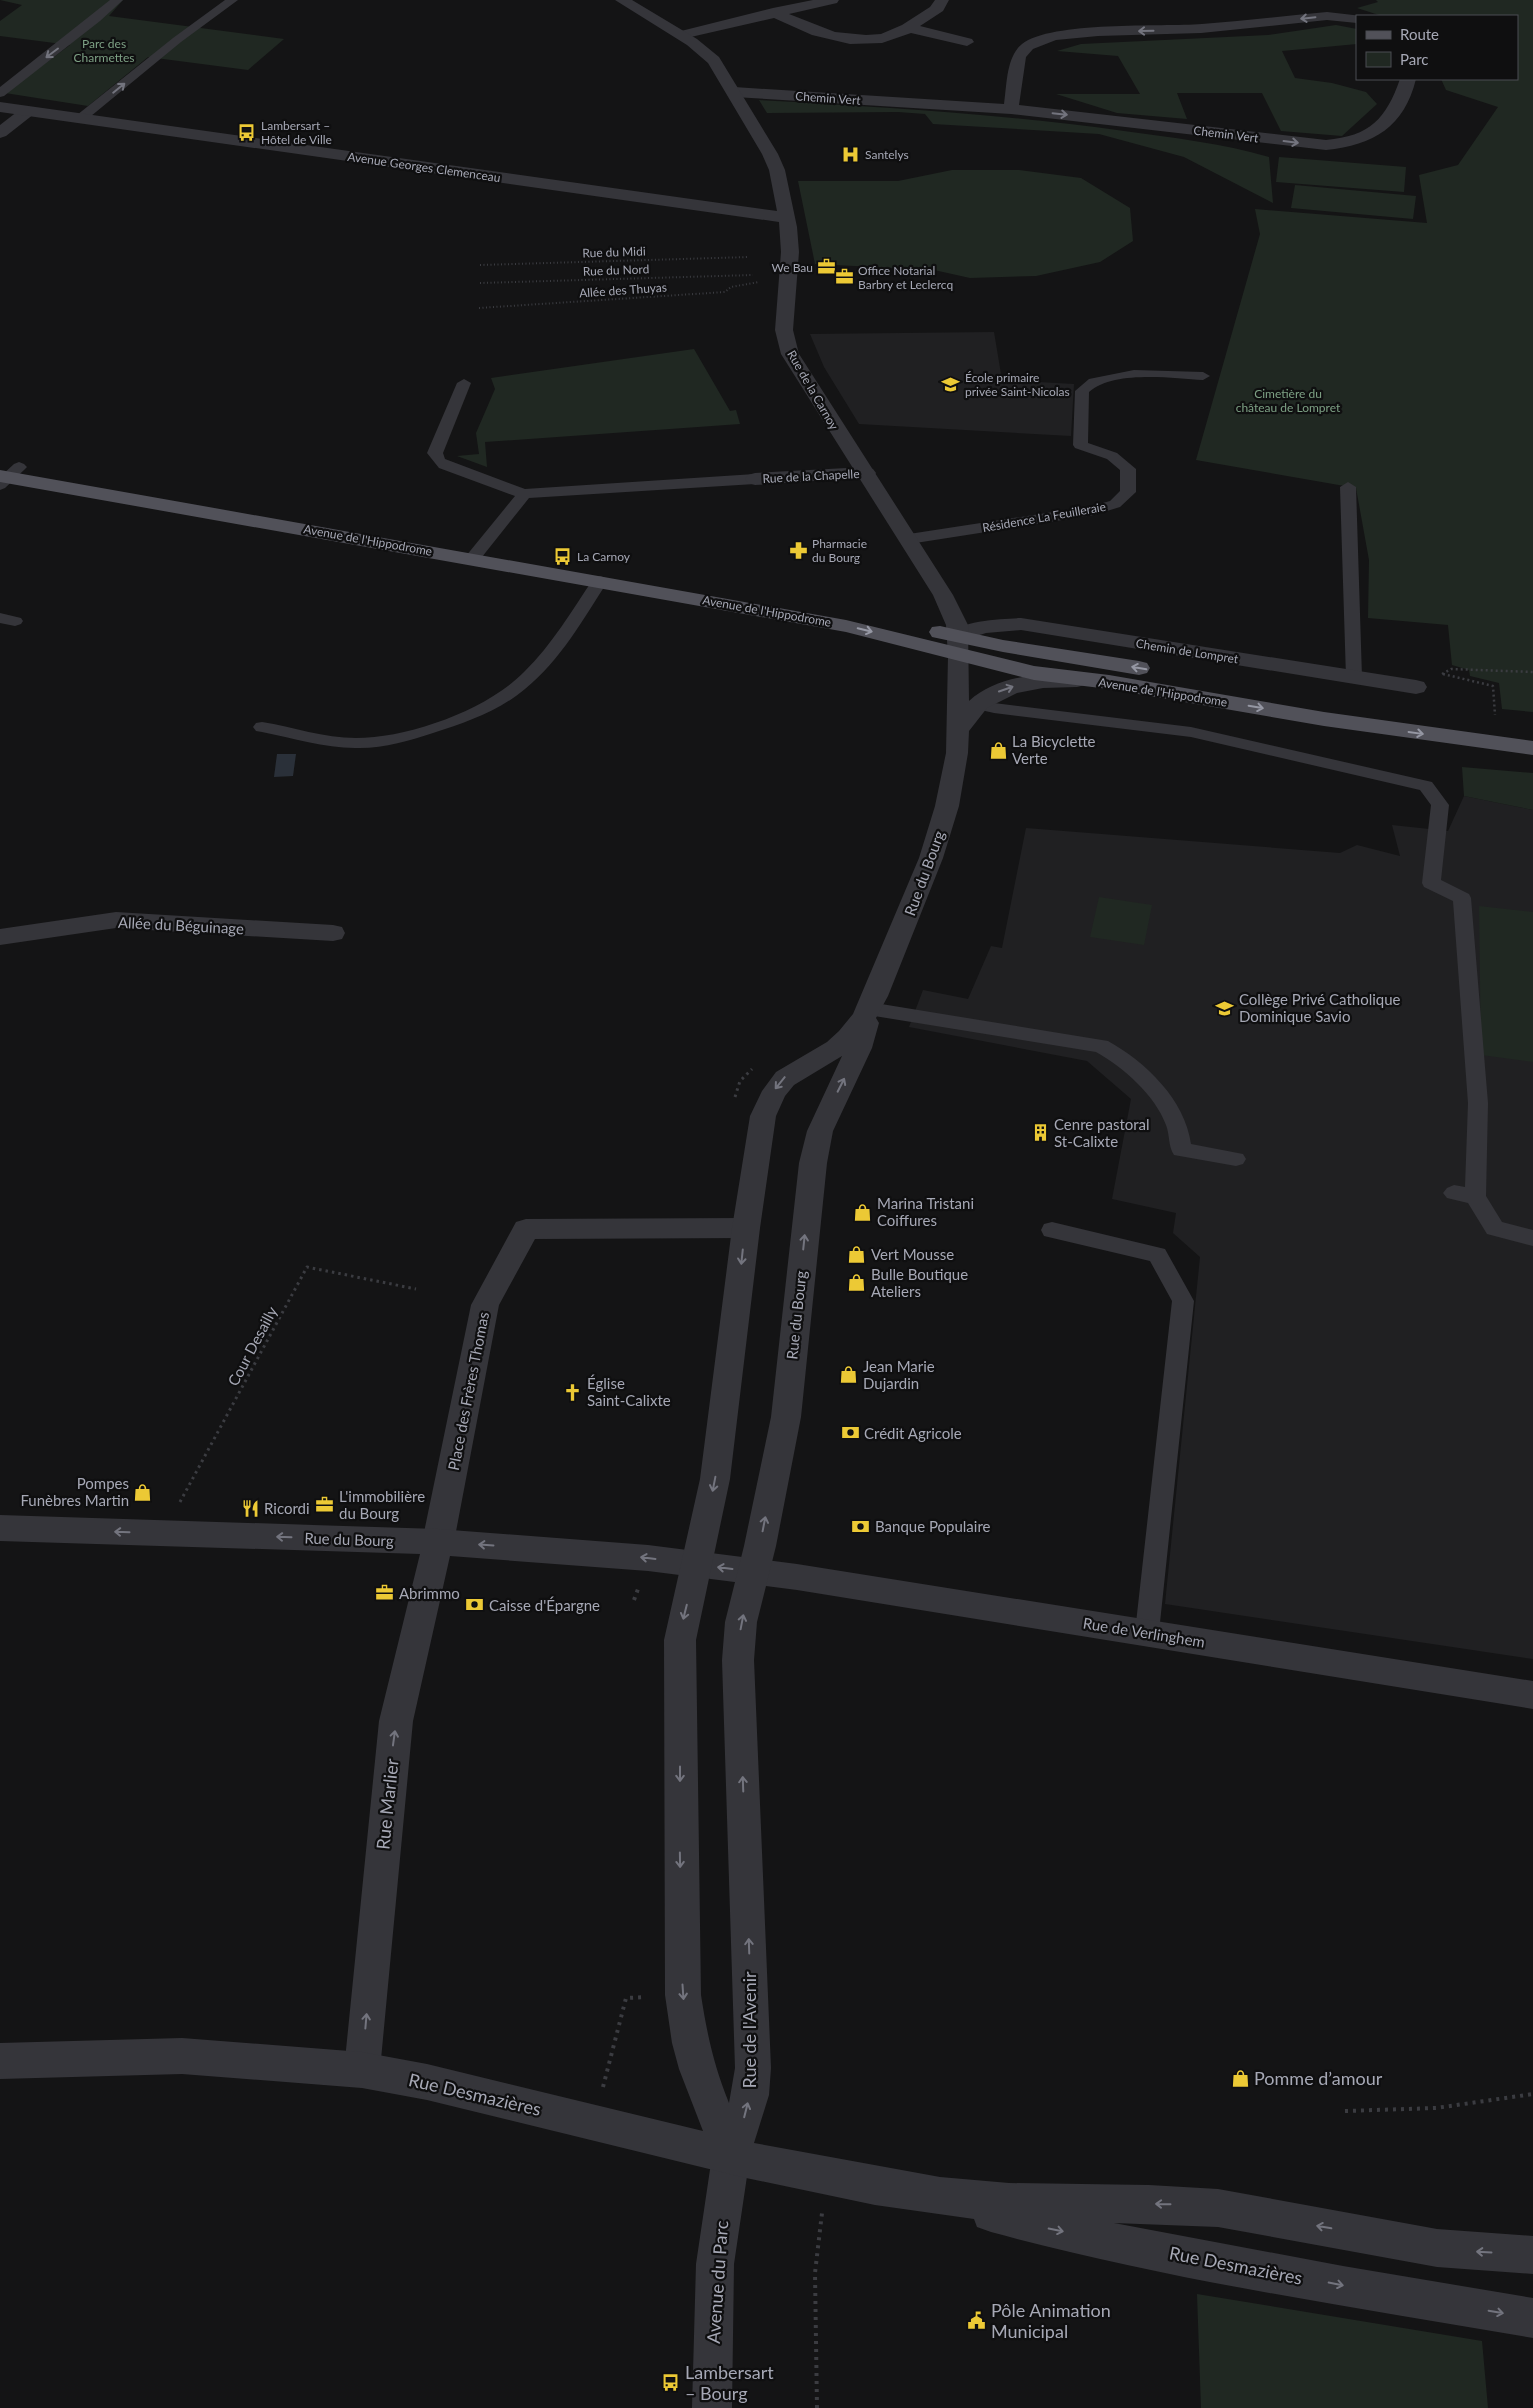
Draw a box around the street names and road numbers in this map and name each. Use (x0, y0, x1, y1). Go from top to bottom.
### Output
street label: Chemin Vert (795, 88, 862, 108)
street label: Chemin Vert (1193, 123, 1260, 146)
street label: Avenue Georges Clemenceau (347, 149, 501, 185)
street label: Rue du Midi (582, 243, 646, 261)
street label: Rue du Nord (583, 261, 649, 279)
street label: Allée des Thuyas (579, 279, 667, 301)
street label: Rue de la Carnoy (784, 348, 842, 433)
street label: Rue de la Chapelle (762, 466, 860, 486)
street label: Résidence La Feuilleraie (981, 499, 1107, 535)
street label: Avenue de l'Hippodrome (303, 521, 433, 559)
street label: Avenue de l'Hippodrome (702, 592, 832, 630)
street label: Chemin de Lompret (1135, 635, 1240, 667)
street label: Avenue de l'Hippodrome (1097, 674, 1229, 710)
street label: Rue du Bourg (900, 828, 948, 918)
street label: Allée du Béguinage (118, 913, 245, 937)
street label: Rue du Bourg (782, 1269, 810, 1360)
street label: Cour Desailly (224, 1303, 281, 1389)
street label: Place des Frères Thomas (444, 1310, 492, 1472)
street label: Rue du Bourg (304, 1528, 394, 1550)
street label: Rue de Verlinghem (1082, 1613, 1206, 1651)
street label: Rue Marlier (371, 1757, 403, 1851)
street label: Rue de l'Avenir (738, 1971, 760, 2089)
street label: Rue Desmazières (407, 2068, 543, 2120)
street label: Avenue du Parc (702, 2219, 732, 2344)
street label: Rue Desmazières (1168, 2241, 1305, 2289)

